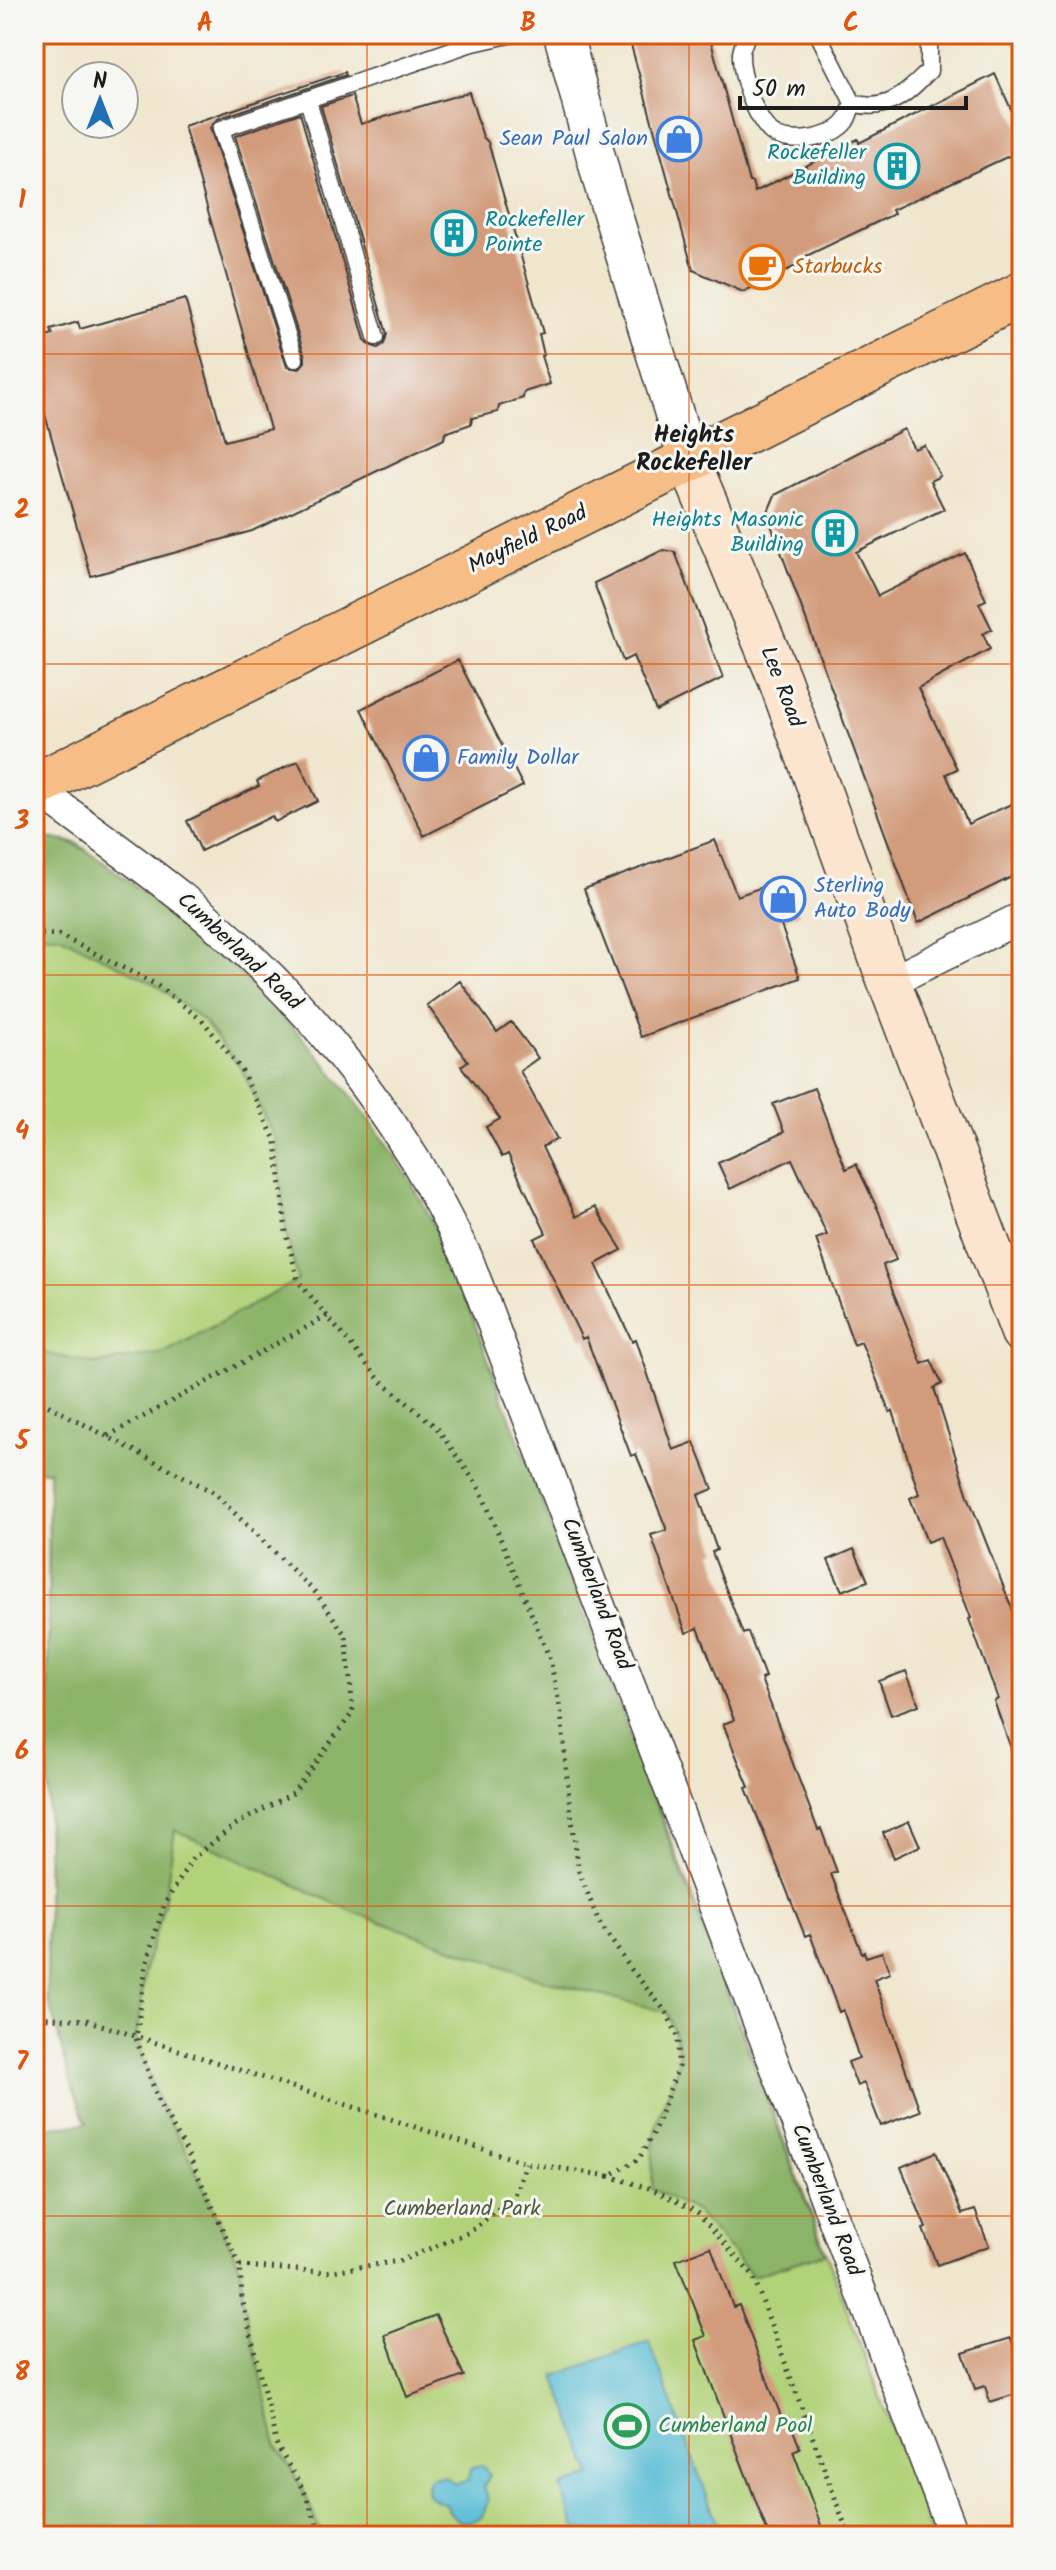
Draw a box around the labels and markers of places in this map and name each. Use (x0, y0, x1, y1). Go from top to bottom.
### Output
shop icon: Sean Paul Salon (655, 115, 703, 163)
place label: Sean Paul Salon (499, 122, 648, 157)
place label: Rockefeller Building (767, 136, 868, 196)
building icon: Rockefeller Building (873, 142, 921, 190)
place label: Rockefeller Pointe (485, 203, 586, 263)
building icon: Rockefeller Pointe (430, 209, 478, 257)
cafe icon: Starbucks (738, 243, 786, 291)
place label: Starbucks (793, 250, 883, 285)
place label: Heights Masonic Building (651, 503, 804, 563)
building icon: Heights Masonic Building (811, 509, 859, 557)
shop icon: Family Dollar (402, 734, 450, 782)
place label: Family Dollar (457, 741, 580, 776)
place label: Sterling Auto Body (814, 869, 911, 929)
shop icon: Sterling Auto Body (759, 875, 807, 923)
sports icon: Cumberland Pool (603, 2402, 651, 2450)
place label: Cumberland Pool (658, 2409, 813, 2444)

